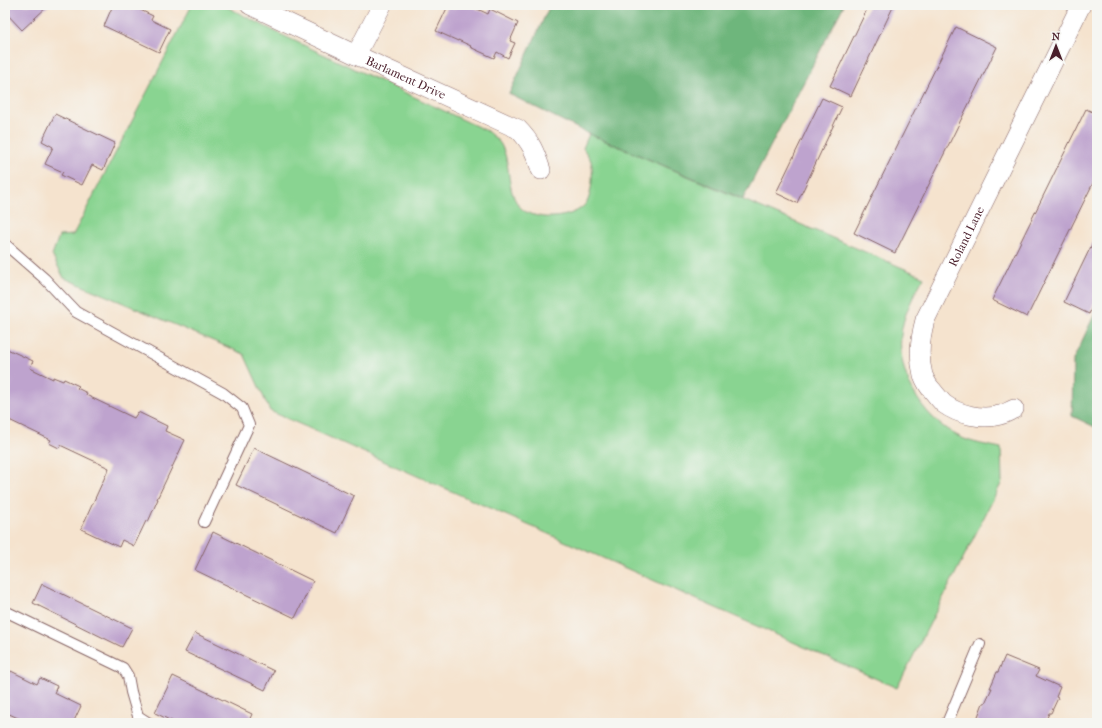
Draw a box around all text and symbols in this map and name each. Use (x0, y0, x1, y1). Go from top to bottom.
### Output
north arrow (1036, 26, 1076, 66)
text: N (1052, 30, 1061, 43)
street label: Barlament Drive (364, 53, 448, 102)
street label: Roland Lane (946, 204, 987, 269)

